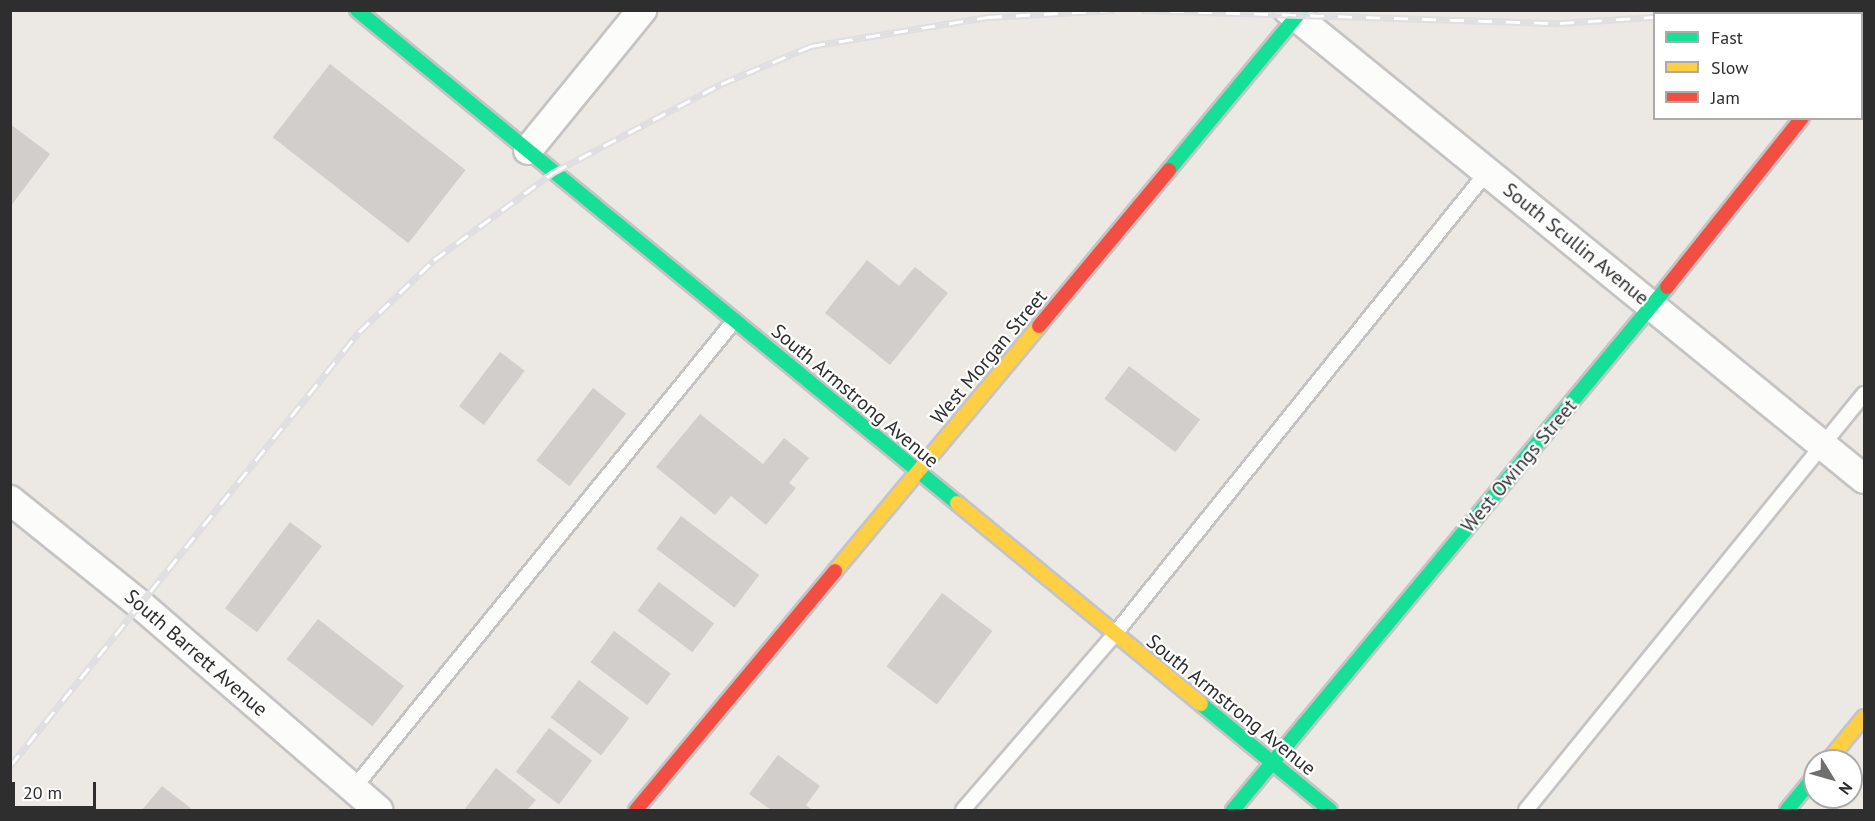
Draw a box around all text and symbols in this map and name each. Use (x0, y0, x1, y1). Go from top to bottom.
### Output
legend (1653, 12, 1863, 120)
text: Fast (1711, 26, 1743, 49)
text: Slow (1711, 56, 1749, 79)
text: Jam (1711, 86, 1740, 109)
street label: South Scullin Avenue (1498, 178, 1654, 310)
street label: West Morgan Street (926, 285, 1052, 429)
street label: South Armstrong Avenue (766, 319, 944, 473)
street label: West Owings Street (1456, 394, 1582, 538)
street label: South Barrett Avenue (119, 584, 273, 722)
street label: South Armstrong Avenue (1141, 629, 1321, 781)
north arrow (1803, 749, 1863, 809)
scale bar (15, 770, 99, 808)
text: N (1835, 778, 1857, 799)
text: 20 m (23, 781, 62, 804)

